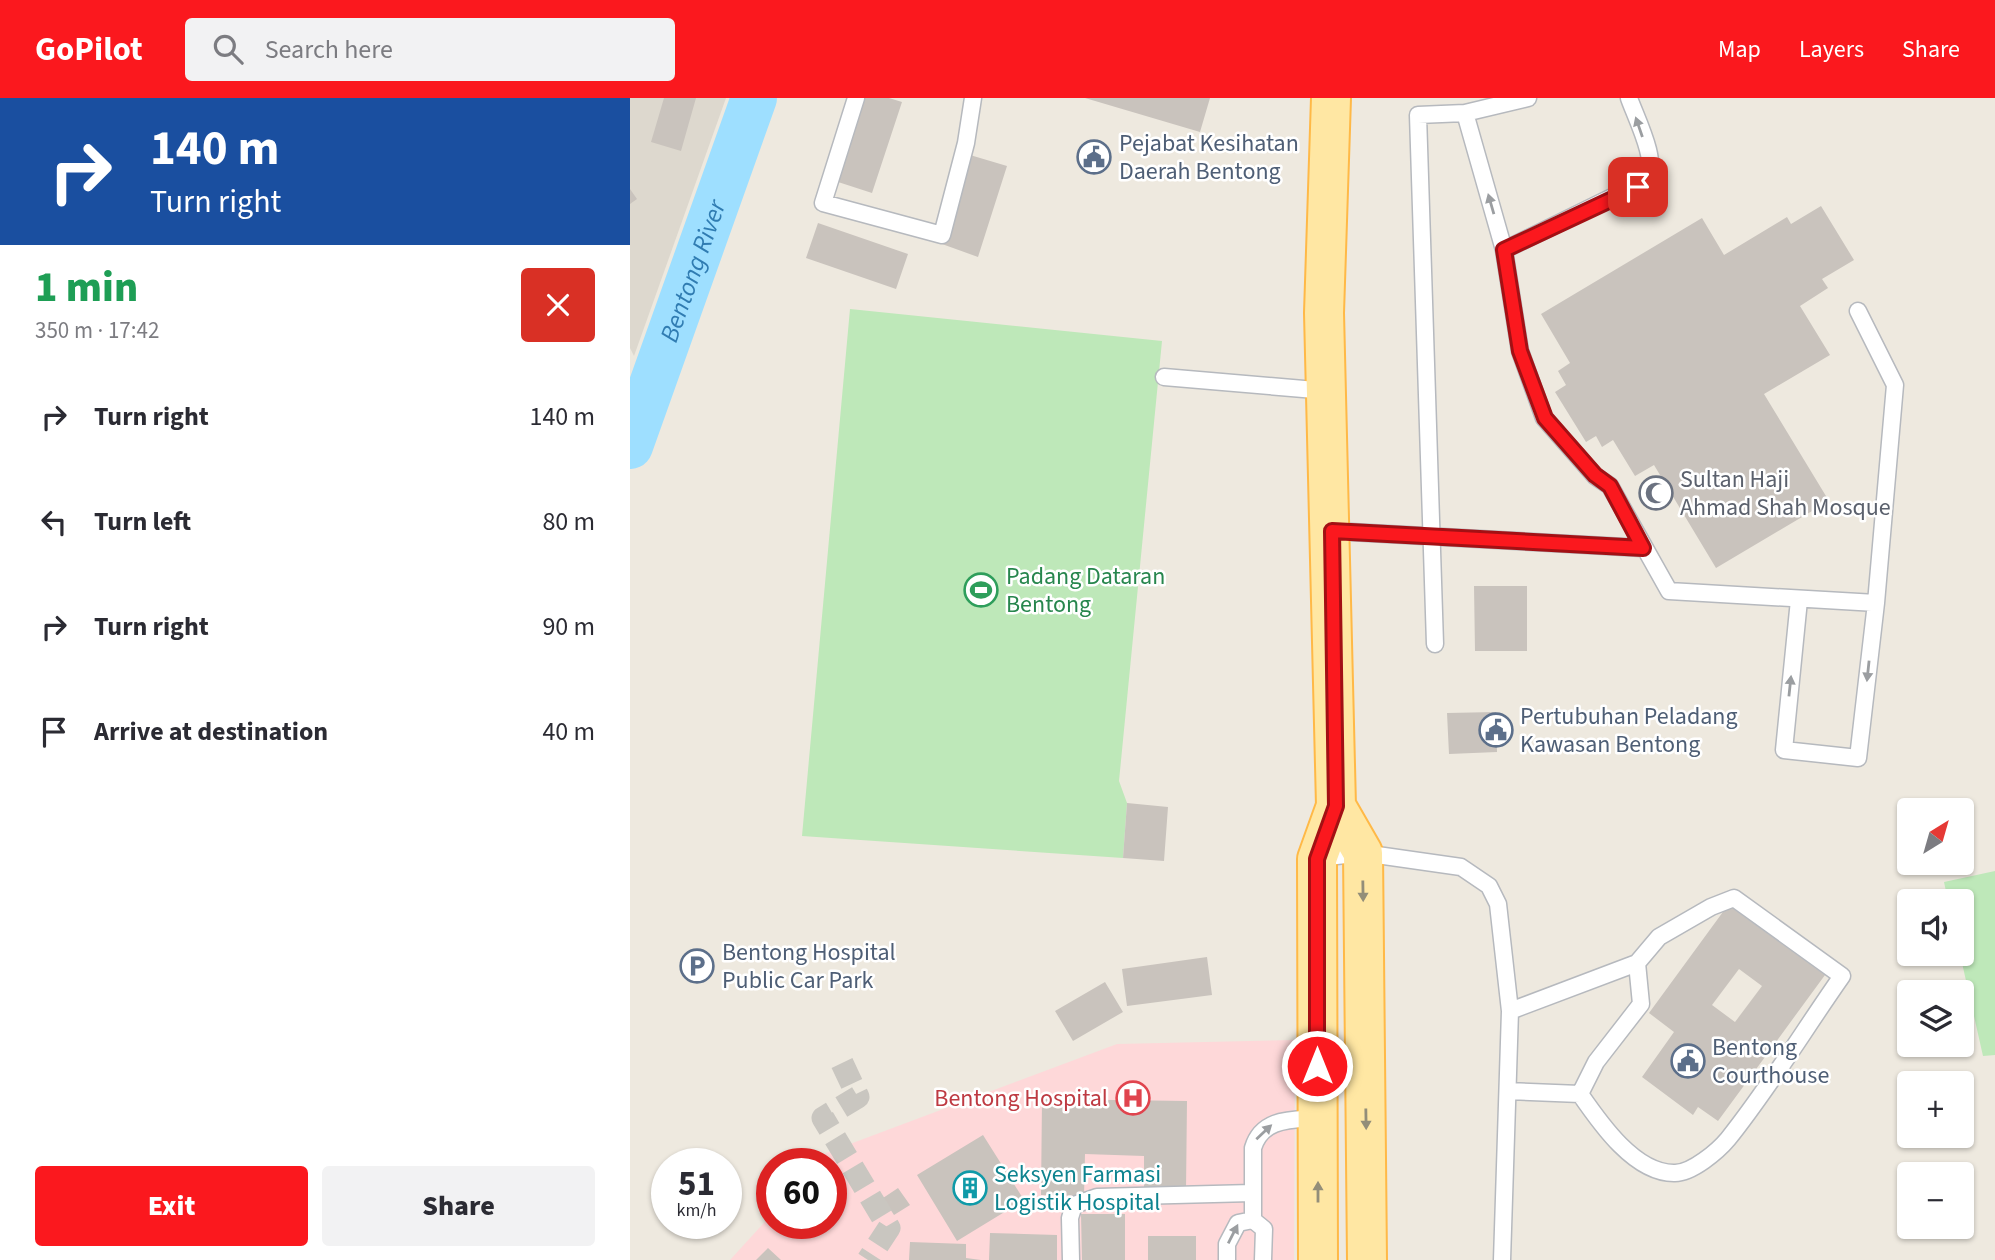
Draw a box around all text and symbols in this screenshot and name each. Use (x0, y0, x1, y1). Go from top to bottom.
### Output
search box (185, 18, 675, 81)
text: GoPilot (35, 26, 143, 73)
icon: search (209, 30, 247, 68)
text: Search here (265, 31, 393, 68)
text: Map (1718, 32, 1761, 67)
text: Layers (1799, 32, 1864, 67)
text: Share (1902, 32, 1960, 67)
text: 140 m (150, 114, 279, 184)
one-way arrow (1633, 117, 1644, 138)
icon: right (35, 126, 126, 217)
place label: Pejabat Kesihatan Daerah Bentong (1119, 126, 1299, 189)
public building icon: Pejabat Kesihatan Daerah Bentong (1075, 138, 1113, 176)
pin (1608, 157, 1668, 217)
icon: arrive (1619, 168, 1657, 206)
text: Turn right (150, 179, 281, 225)
one-way arrow (1485, 192, 1496, 214)
water label: Bentong River (650, 194, 735, 347)
text: 1 min (35, 258, 138, 318)
button: close (521, 268, 595, 342)
text: 350 m · 17:42 (35, 314, 159, 347)
icon: right (35, 398, 73, 436)
text: Turn right (94, 398, 209, 435)
text: 140 m (529, 398, 595, 435)
place label: Sultan Haji Ahmad Shah Mosque (1680, 462, 1891, 525)
mosque icon: Sultan Haji Ahmad Shah Mosque (1637, 474, 1675, 512)
icon: left (35, 503, 73, 541)
text: Turn left (94, 503, 191, 540)
text: 80 m (542, 503, 595, 540)
place label: Padang Dataran Bentong (1006, 559, 1165, 622)
sports icon: Padang Dataran Bentong (962, 571, 1000, 609)
icon: right (35, 608, 73, 646)
text: Turn right (94, 608, 209, 645)
text: 90 m (542, 608, 595, 645)
one-way arrow (1863, 660, 1874, 682)
one-way arrow (1785, 675, 1796, 697)
place label: Pertubuhan Peladang Kawasan Bentong (1520, 699, 1738, 762)
public building icon: Pertubuhan Peladang Kawasan Bentong (1477, 711, 1515, 749)
icon: arrive (35, 713, 73, 751)
text: Arrive at destination (94, 713, 328, 750)
text: 40 m (542, 713, 595, 750)
north arrow (1897, 798, 1974, 875)
map controls (1897, 798, 1974, 1239)
one-way arrow (1357, 881, 1369, 903)
button: sound (1897, 889, 1974, 966)
place label: Bentong Hospital Public Car Park (722, 935, 896, 998)
parking icon: Bentong Hospital Public Car Park (678, 947, 716, 985)
button: layers (1897, 980, 1974, 1057)
position arrow (1280, 1029, 1354, 1103)
place label: Bentong Courthouse (1712, 1030, 1829, 1093)
public building icon: Bentong Courthouse (1669, 1042, 1707, 1080)
button: + (1897, 1071, 1974, 1148)
hospital icon: Bentong Hospital (1114, 1079, 1152, 1117)
place label: Bentong Hospital (934, 1081, 1108, 1116)
one-way arrow (1360, 1108, 1372, 1130)
one-way arrow (1255, 1124, 1273, 1140)
speed limit sign: 60 (756, 1148, 847, 1239)
place label: Seksyen Farmasi Logistik Hospital (994, 1157, 1161, 1220)
text: 51 (678, 1159, 715, 1209)
button: − (1897, 1162, 1974, 1239)
button: Exit (35, 1166, 308, 1246)
button: Share (322, 1166, 595, 1246)
building icon: Seksyen Farmasi Logistik Hospital (951, 1169, 989, 1207)
one-way arrow (1312, 1181, 1324, 1203)
text: km/h (677, 1198, 716, 1223)
one-way arrow (1227, 1224, 1238, 1244)

